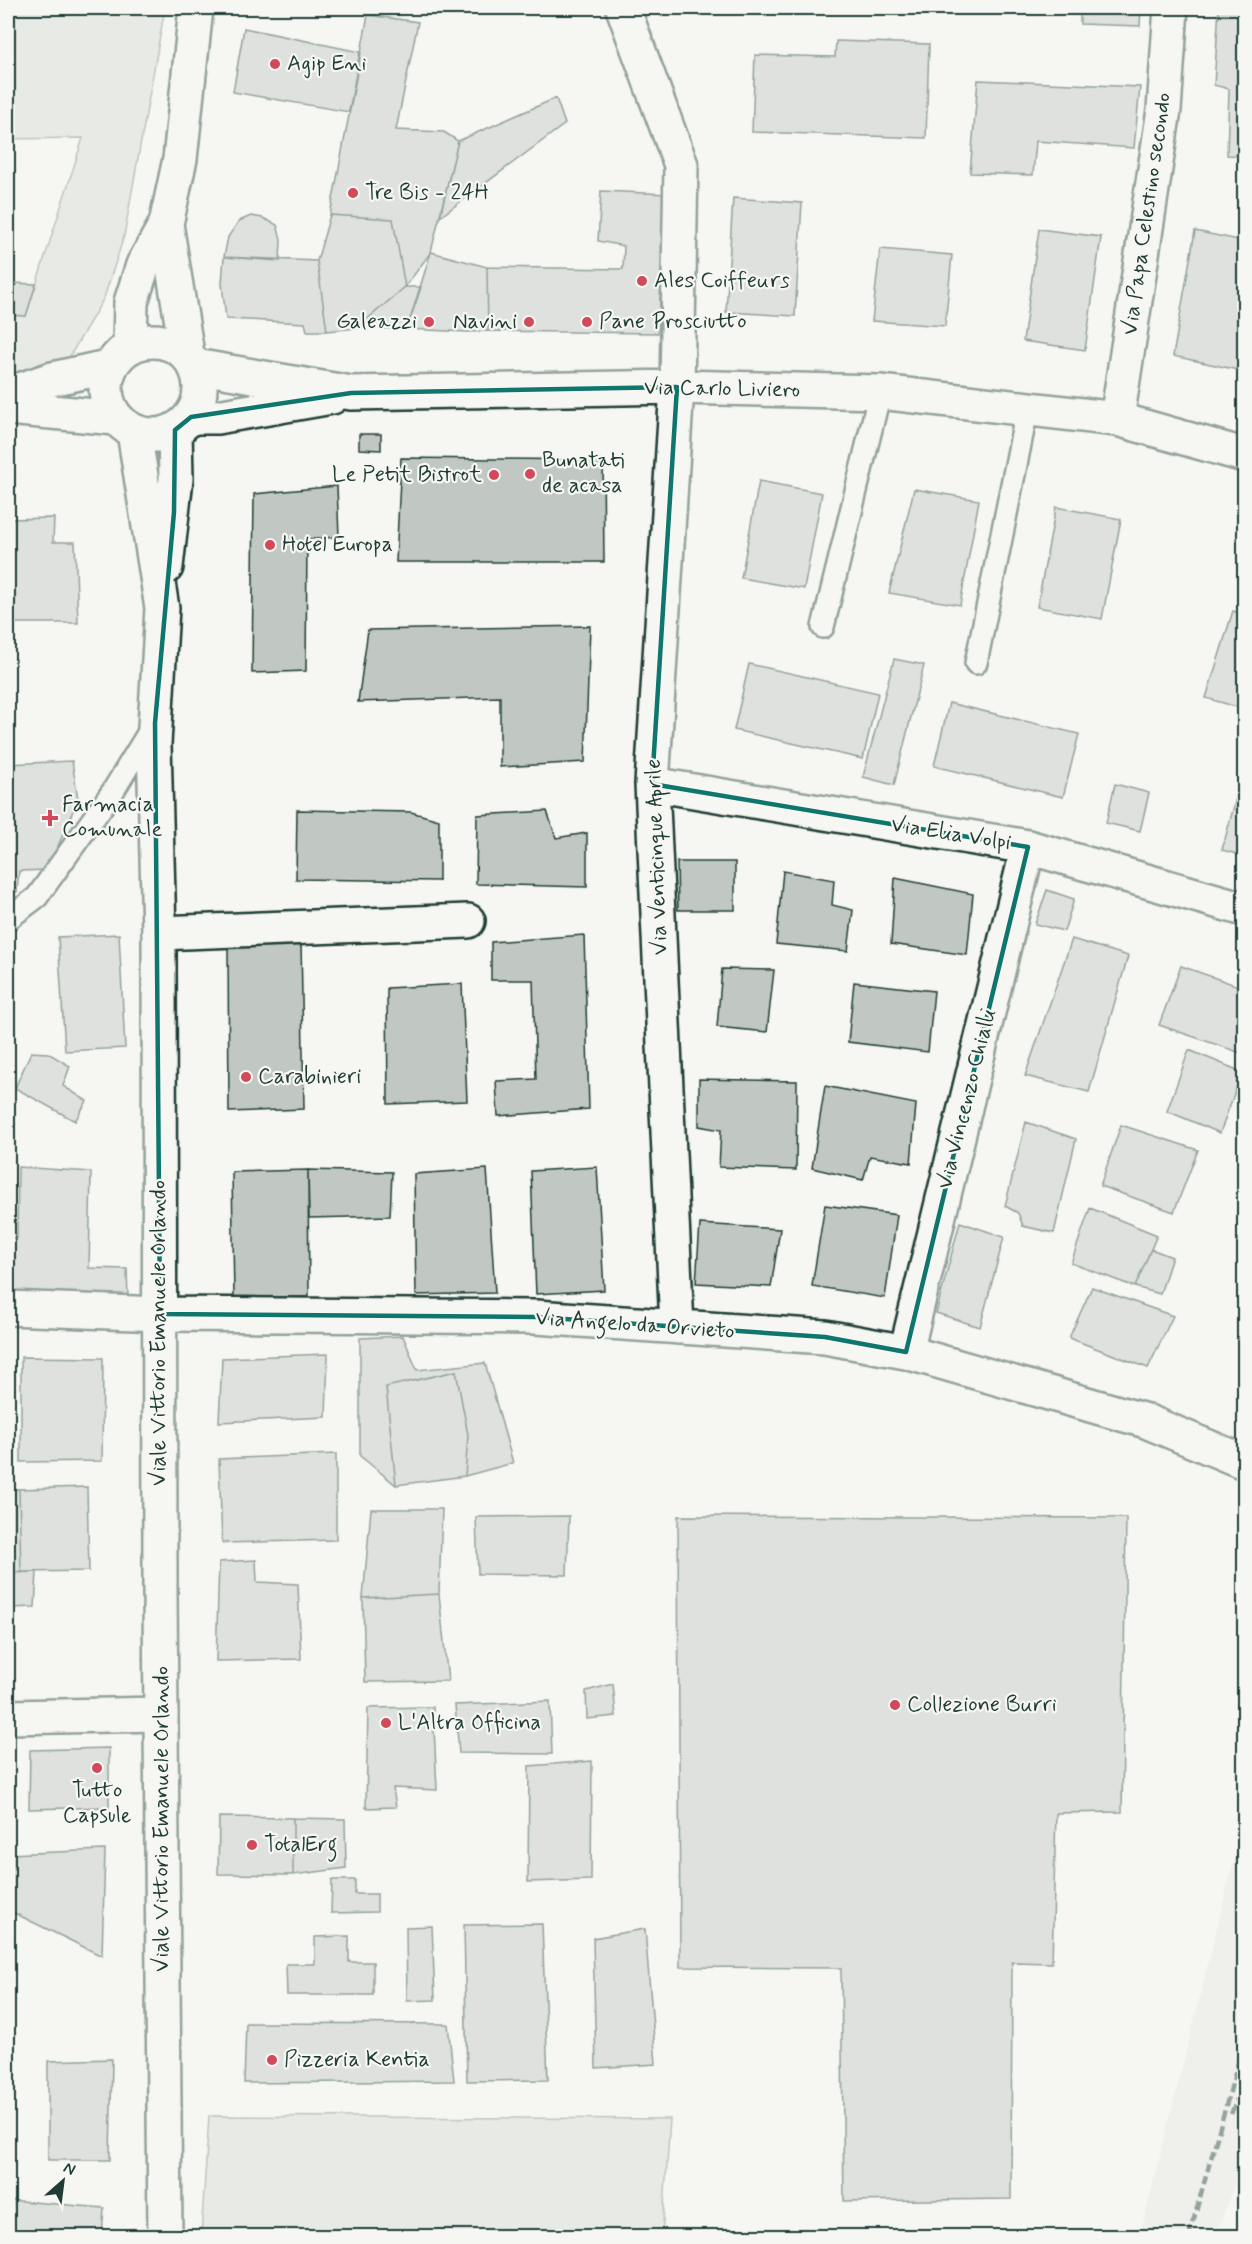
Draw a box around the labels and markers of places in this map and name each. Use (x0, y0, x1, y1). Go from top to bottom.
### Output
place label: Agip Eni (287, 50, 367, 79)
marker: Agip Eni (268, 57, 282, 71)
place label: Tre Bis - 24H (365, 179, 489, 207)
marker: Tre Bis - 24H (346, 186, 360, 200)
place label: Ales Coiffeurs (654, 267, 790, 295)
marker: Ales Coiffeurs (635, 274, 649, 288)
place label: Galeazzi (336, 308, 417, 336)
place label: Navini (453, 308, 517, 336)
place label: Pane Prosciutto (599, 308, 747, 336)
marker: Galeazzi (422, 315, 436, 329)
marker: Navini (522, 315, 536, 329)
marker: Pane Prosciutto (580, 315, 594, 329)
place label: Bunatati de acasa (542, 447, 624, 500)
place label: Le Petit Bistrot (332, 461, 482, 489)
marker: Bunatati de acasa (523, 467, 537, 481)
marker: Le Petit Bistrot (487, 468, 501, 482)
place label: Hotel Europa (282, 531, 393, 559)
marker: Hotel Europa (263, 538, 277, 552)
place label: Farmacia Comunale (62, 791, 162, 844)
marker: Farmacia Comunale (43, 811, 57, 825)
place label: Carabinieri (258, 1063, 361, 1091)
marker: Carabinieri (239, 1070, 253, 1084)
place label: Collezione Burri (907, 1691, 1057, 1719)
marker: Collezione Burri (888, 1698, 902, 1712)
place label: L'Altra Officina (398, 1709, 541, 1737)
marker: L'Altra Officina (379, 1716, 393, 1730)
marker: Tutto Capsule (90, 1761, 104, 1775)
place label: Tutto Capsule (63, 1777, 131, 1830)
place label: TotalErg (264, 1831, 338, 1862)
marker: TotalErg (245, 1838, 259, 1852)
place label: Pizzeria Kentia (284, 2046, 430, 2074)
marker: Pizzeria Kentia (265, 2053, 279, 2067)

